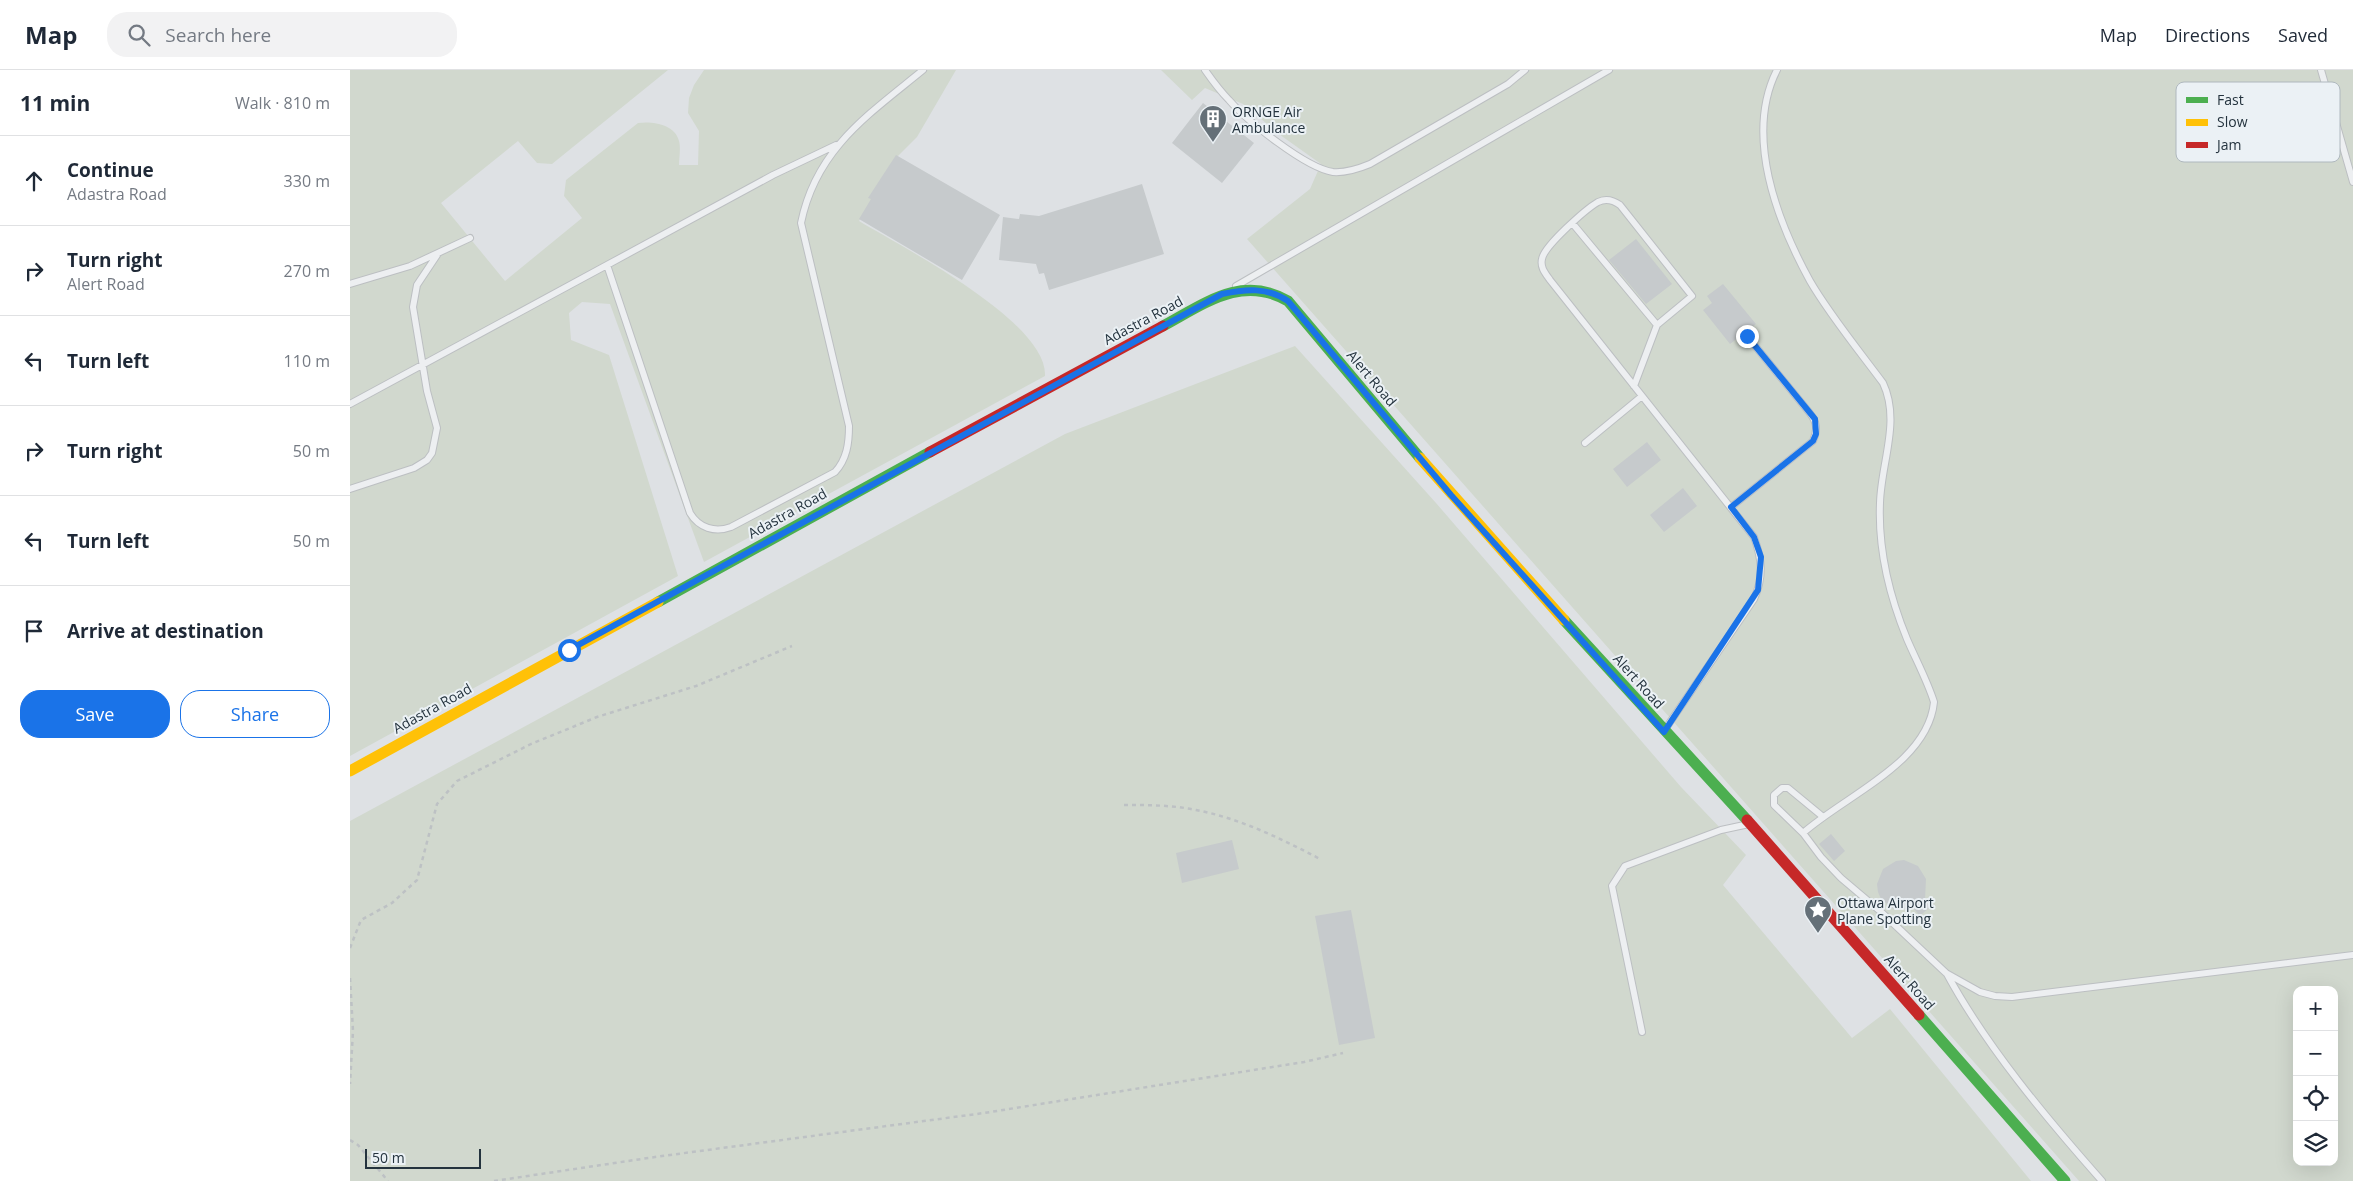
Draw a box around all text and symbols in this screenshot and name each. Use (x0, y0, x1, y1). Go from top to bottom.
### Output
search box (107, 12, 457, 57)
text: Map (25, 18, 77, 51)
icon: search (125, 21, 153, 49)
text: Search here (165, 22, 271, 48)
text: Map (2100, 23, 2137, 47)
text: Directions (2165, 23, 2250, 47)
text: Saved (2278, 23, 2328, 47)
legend (2176, 82, 2340, 162)
text: 11 min (20, 89, 90, 117)
text: Fast (2217, 90, 2244, 109)
text: Walk · 810 m (235, 92, 330, 114)
place label: ORNGE Air Ambulance (1232, 102, 1306, 137)
building icon: ORNGE Air Ambulance (1198, 104, 1228, 143)
text: Slow (2217, 112, 2248, 131)
text: Jam (2215, 135, 2242, 154)
text: Continue (67, 157, 154, 183)
icon: ahead (20, 167, 48, 195)
text: 330 m (284, 170, 330, 192)
text: Adastra Road (67, 183, 167, 205)
text: Turn right (67, 247, 162, 273)
icon: right (20, 257, 48, 285)
text: 270 m (284, 260, 330, 282)
text: Alert Road (67, 273, 145, 295)
street label: Adastra Road (1100, 291, 1186, 349)
route end (1736, 325, 1759, 348)
street label: Alert Road (1343, 346, 1401, 410)
icon: left (20, 347, 48, 375)
text: Turn left (67, 348, 149, 374)
text: 110 m (284, 350, 330, 372)
icon: right (20, 437, 48, 465)
text: Turn right (67, 438, 162, 464)
text: 50 m (293, 440, 330, 462)
street label: Adastra Road (744, 484, 830, 542)
icon: left (20, 527, 48, 555)
text: Turn left (67, 528, 149, 554)
text: 50 m (293, 530, 330, 552)
icon: arrive (20, 617, 48, 645)
text: Arrive at destination (67, 618, 264, 644)
route start (558, 639, 581, 662)
street label: Alert Road (1609, 649, 1669, 713)
street label: Adastra Road (389, 679, 475, 737)
button: Save (20, 690, 170, 738)
button: Share (180, 690, 330, 738)
place label: Ottawa Airport Plane Spotting (1837, 893, 1934, 928)
place icon: Ottawa Airport Plane Spotting (1803, 895, 1833, 934)
street label: Alert Road (1881, 950, 1939, 1014)
map controls (2293, 986, 2338, 1166)
button: + (2293, 986, 2338, 1031)
button: − (2293, 1031, 2338, 1076)
button: locate (2293, 1076, 2338, 1121)
button: layers (2293, 1121, 2338, 1166)
scale bar (365, 1146, 481, 1169)
text: 50 m (372, 1148, 405, 1167)

